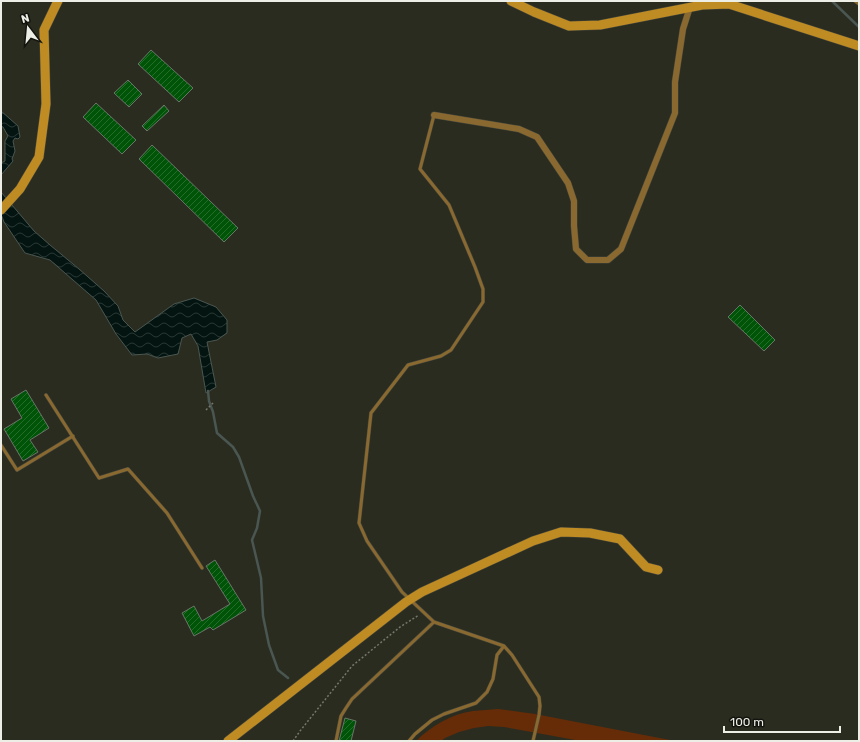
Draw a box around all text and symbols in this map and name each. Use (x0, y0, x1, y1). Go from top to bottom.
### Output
north arrow (8, 8, 48, 48)
text: N (20, 12, 31, 26)
scale bar (724, 708, 840, 734)
text: 100 m (730, 715, 764, 729)

